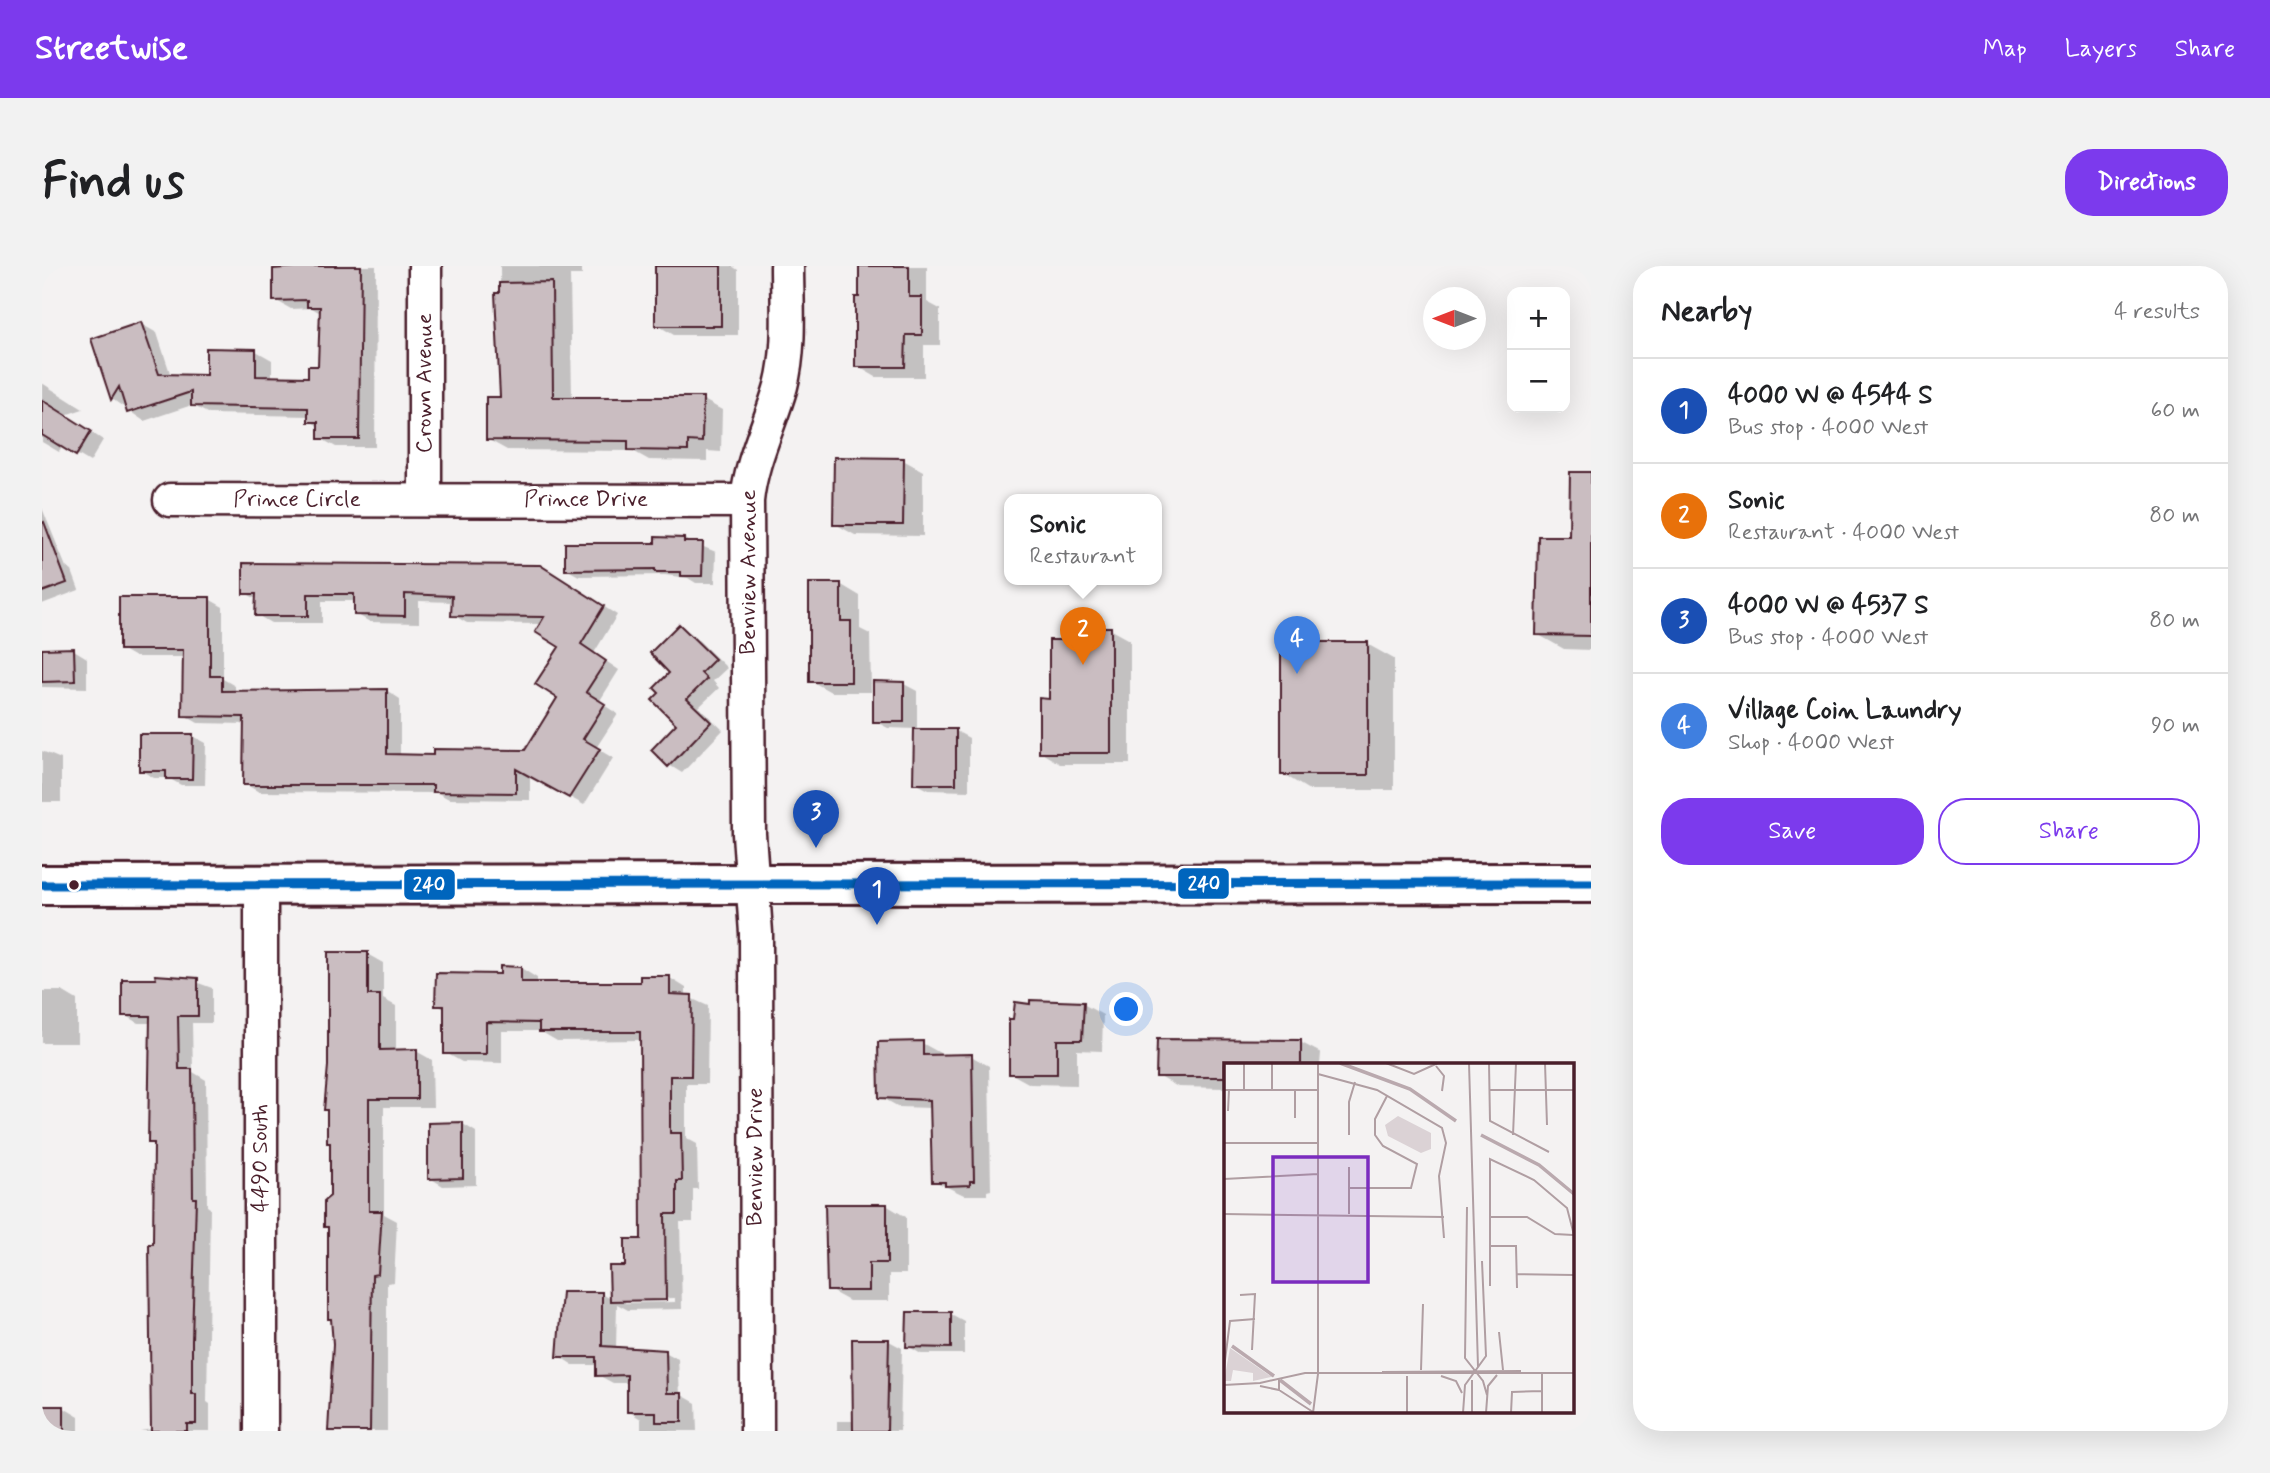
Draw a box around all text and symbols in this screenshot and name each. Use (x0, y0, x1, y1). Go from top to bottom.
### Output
text: Streetwise (35, 27, 188, 71)
text: Map (1983, 34, 2027, 65)
text: Layers (2065, 34, 2137, 65)
text: Share (2175, 34, 2235, 65)
button: Directions (2065, 149, 2228, 216)
text: Find us (42, 150, 185, 215)
north arrow (1423, 287, 1486, 350)
map controls (1507, 287, 1570, 413)
button: + (1507, 287, 1570, 350)
text: Nearby (1661, 292, 1752, 331)
text: 4 results (2114, 297, 2200, 327)
street label: Crown Avenue (410, 313, 440, 453)
button: − (1507, 350, 1570, 413)
text: 4000 W @ 4544 S (1728, 379, 1933, 413)
text: 1 (1679, 396, 1689, 426)
text: 60 m (2151, 396, 2200, 426)
text: Bus stop · 4000 West (1728, 413, 1928, 443)
text: Sonic (1728, 484, 1784, 518)
street label: Prince Circle (233, 485, 361, 515)
street label: Prince Drive (524, 485, 648, 515)
street label: Benview Avenue (734, 489, 764, 655)
popup (1004, 494, 1162, 585)
text: 2 (1678, 501, 1690, 531)
text: 80 m (2149, 501, 2200, 531)
text: Sonic (1030, 508, 1086, 542)
text: Restaurant · 4000 West (1728, 518, 1959, 548)
text: Restaurant (1030, 542, 1136, 572)
text: 4000 W @ 4537 S (1728, 589, 1929, 623)
text: 3 (1679, 606, 1689, 636)
text: 80 m (2149, 606, 2200, 636)
pin: 2 (1060, 607, 1106, 665)
pin: 4 (1274, 616, 1320, 674)
text: Bus stop · 4000 West (1728, 623, 1928, 653)
text: Village Coin Laundry (1728, 694, 1962, 728)
text: 4 (1677, 711, 1691, 741)
text: 90 m (2151, 711, 2200, 741)
text: Shop · 4000 West (1728, 728, 1894, 758)
pin: 3 (793, 790, 839, 848)
button: Save (1661, 798, 1924, 865)
button: Share (1938, 798, 2200, 865)
pin: 1 (854, 867, 900, 925)
line badge: 240 (1177, 867, 1230, 900)
line badge: 240 (403, 868, 456, 901)
text: 240 (1188, 872, 1220, 897)
text: 240 (413, 873, 445, 898)
unlabelled marker (67, 878, 81, 892)
your location (1109, 992, 1143, 1026)
inset map (1224, 1063, 1574, 1414)
street label: Benview Drive (741, 1088, 771, 1226)
street label: 4490 South (246, 1104, 276, 1212)

